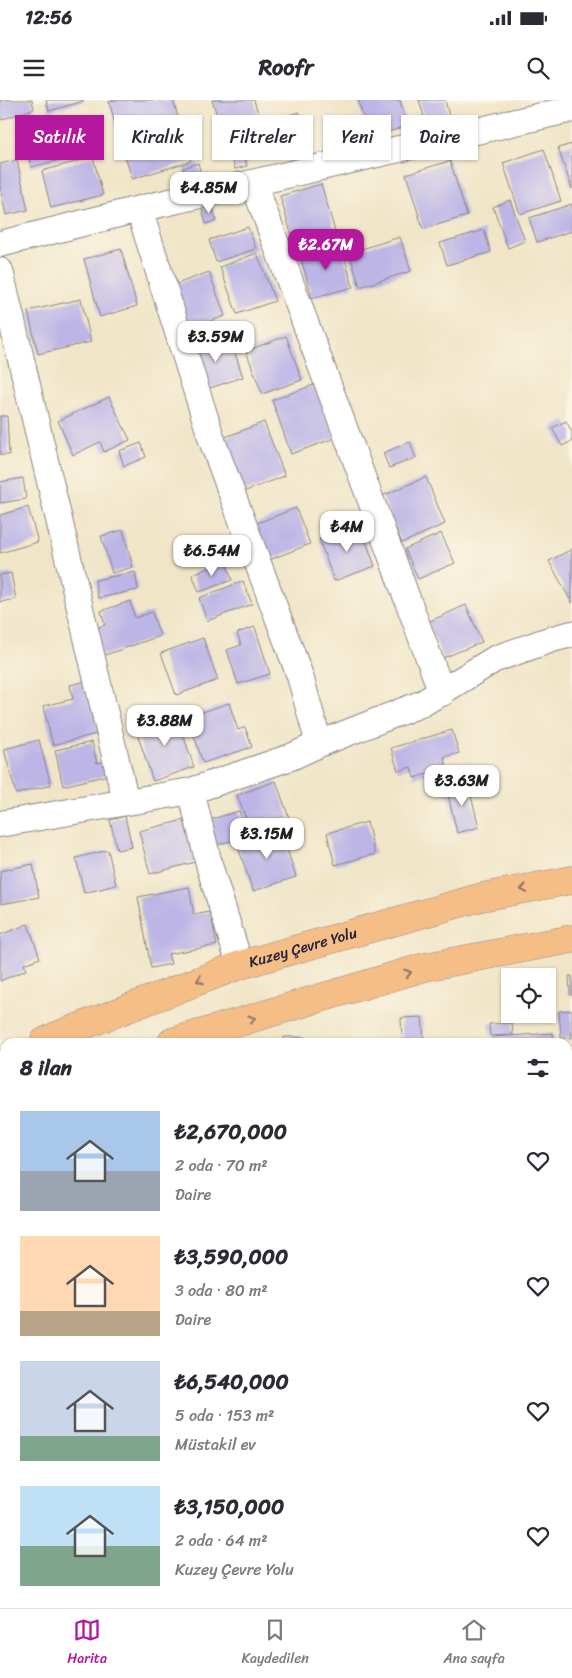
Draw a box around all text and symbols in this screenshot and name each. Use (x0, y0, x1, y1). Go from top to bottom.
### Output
text: 12:56 (25, 1, 72, 34)
text: Roofr (259, 48, 313, 87)
icon: menu (20, 54, 48, 82)
icon: search (524, 54, 552, 82)
chip: Satılık (15, 115, 104, 160)
chip: Kiralık (114, 115, 202, 160)
chip: Filtreler (212, 115, 313, 160)
chip: Yeni (323, 115, 391, 160)
chip: Daire (401, 115, 478, 160)
pin: ₺4.85M (168, 172, 250, 214)
text: ₺4.85M (181, 173, 237, 202)
pin: ₺2.67M (285, 228, 367, 271)
text: ₺2.67M (299, 230, 353, 259)
pin: ₺3.59M (175, 320, 257, 363)
text: ₺3.59M (188, 322, 244, 351)
pin: ₺4M (323, 510, 371, 553)
text: ₺4M (331, 512, 363, 541)
pin: ₺6.54M (171, 534, 253, 577)
text: ₺6.54M (184, 536, 240, 565)
pin: ₺3.88M (124, 704, 206, 747)
text: ₺3.88M (138, 706, 192, 735)
pin: ₺3.63M (421, 764, 503, 807)
text: ₺3.63M (435, 766, 489, 795)
pin: ₺3.15M (226, 818, 308, 860)
text: ₺3.15M (241, 819, 293, 848)
one-way arrow (520, 883, 528, 893)
street label: Kuzey Çevre Yolu (246, 920, 360, 975)
one-way arrow (403, 968, 411, 978)
map controls (501, 968, 556, 1023)
button: locate (501, 968, 556, 1023)
one-way arrow (196, 975, 204, 985)
one-way arrow (247, 1014, 256, 1024)
text: 8 ilan (20, 1049, 72, 1087)
icon: filters (524, 1054, 552, 1082)
text: ₺2,670,000 (175, 1113, 287, 1151)
icon: home (60, 1131, 120, 1191)
icon: heart (524, 1147, 552, 1175)
text: 2 oda · 70 m² (175, 1151, 268, 1180)
text: Daire (175, 1180, 211, 1209)
text: ₺3,590,000 (175, 1238, 288, 1276)
icon: home (60, 1256, 120, 1316)
icon: heart (524, 1272, 552, 1300)
text: 3 oda · 80 m² (175, 1276, 268, 1305)
text: Daire (175, 1305, 211, 1334)
text: ₺6,540,000 (175, 1363, 289, 1401)
icon: home (60, 1381, 120, 1441)
icon: heart (524, 1397, 552, 1425)
text: 5 oda · 153 m² (175, 1401, 274, 1430)
text: Müstakil ev (175, 1430, 256, 1459)
text: ₺3,150,000 (175, 1488, 284, 1526)
icon: home (60, 1506, 120, 1566)
icon: heart (524, 1522, 552, 1550)
text: 2 oda · 64 m² (175, 1526, 267, 1555)
text: Kuzey Çevre Yolu (175, 1555, 294, 1584)
tab: Harita (67, 1616, 107, 1671)
tab: Kaydedilen (242, 1616, 309, 1671)
tab: Ana sayfa (443, 1616, 505, 1671)

